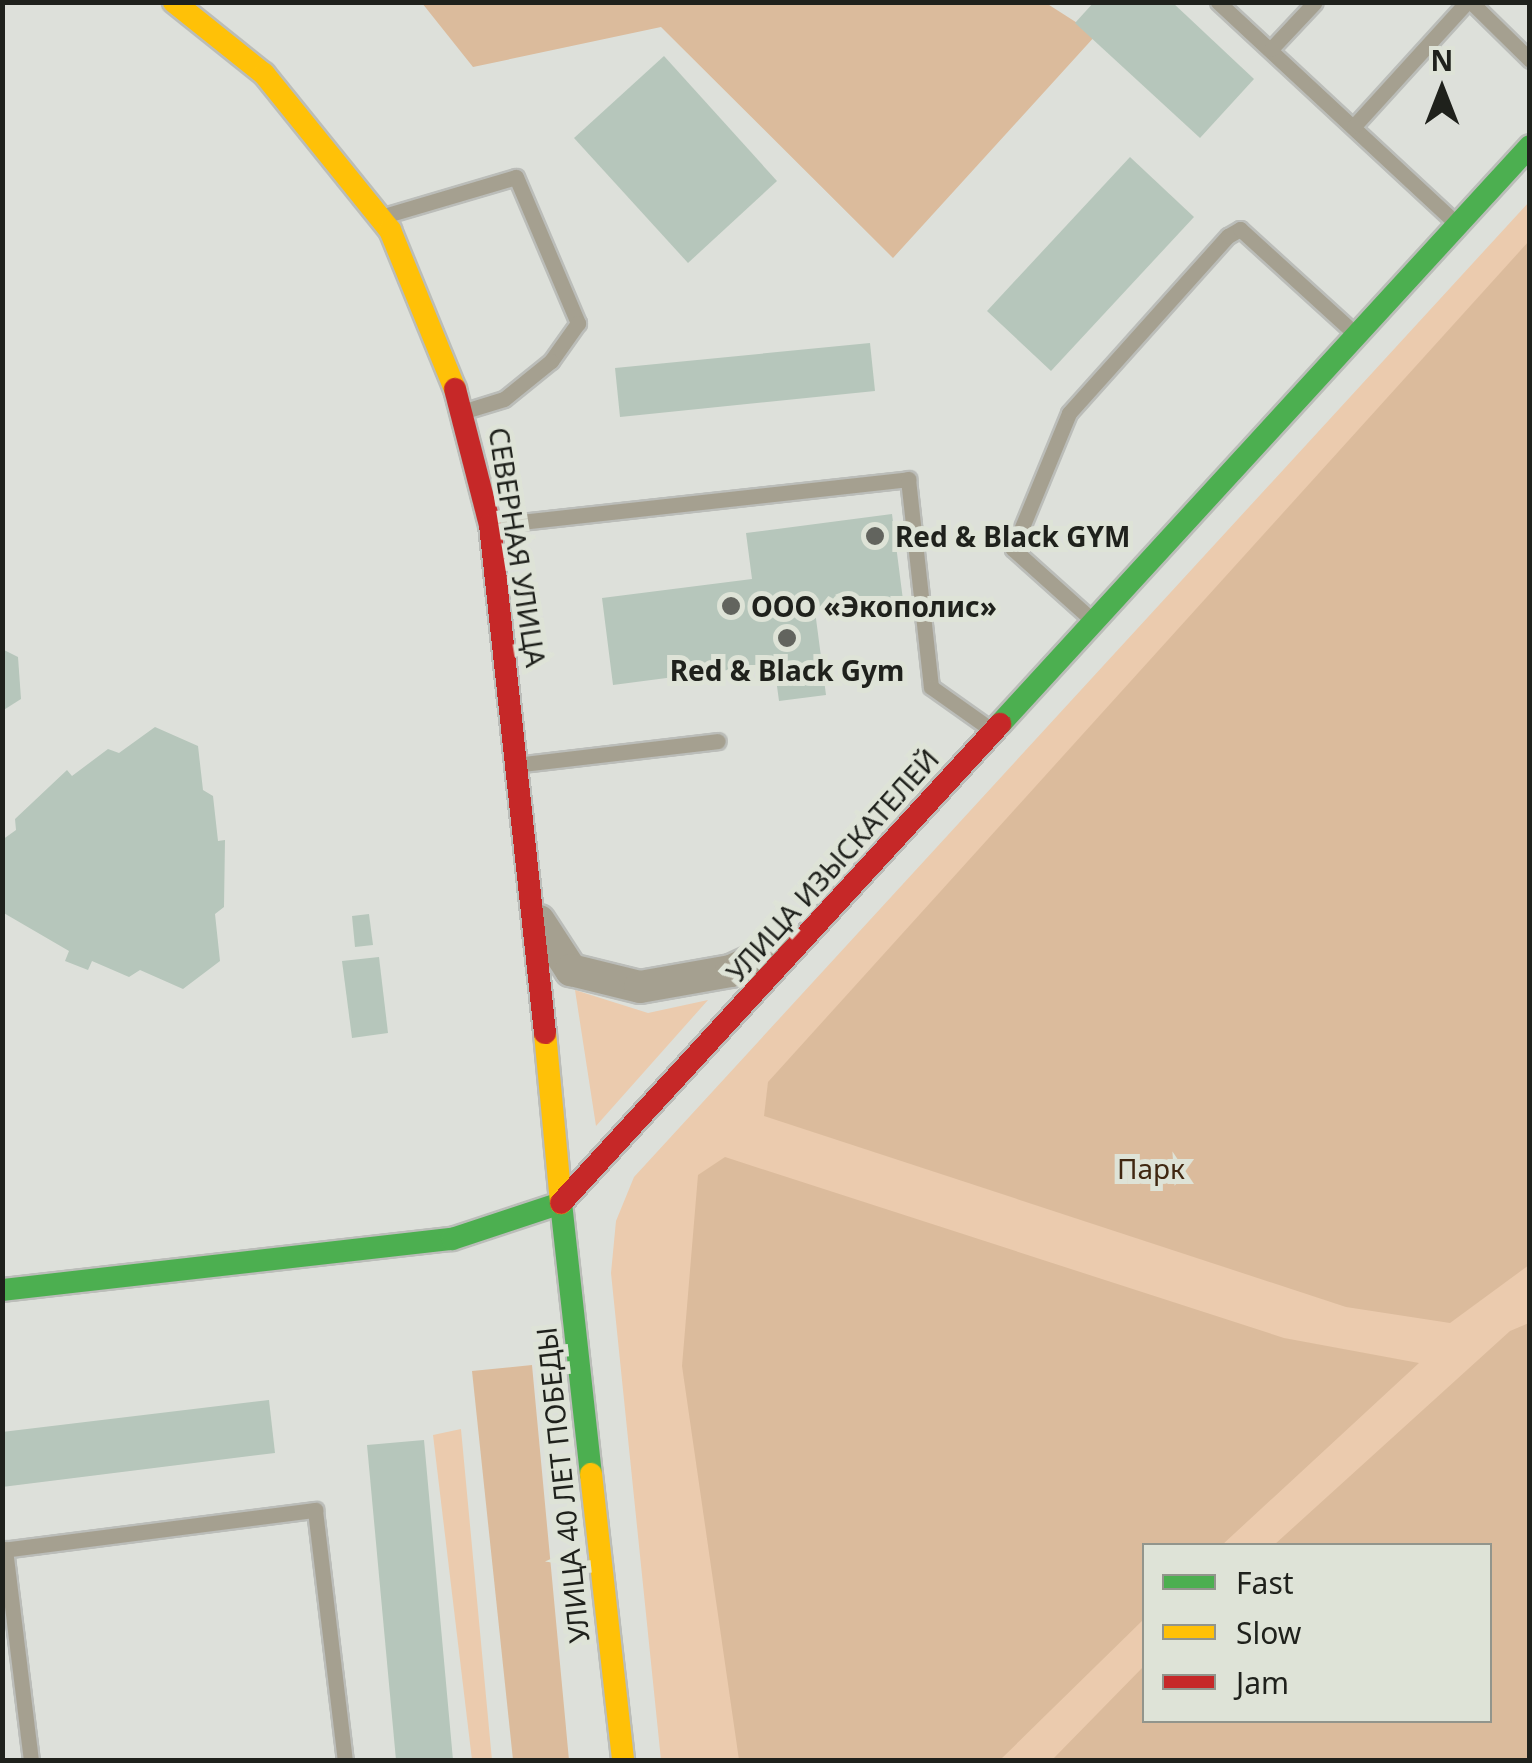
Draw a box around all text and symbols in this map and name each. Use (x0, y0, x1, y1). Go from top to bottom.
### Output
north arrow (1392, 40, 1492, 140)
text: N (1431, 41, 1453, 79)
street label: СЕВЕРНАЯ УЛИЦА (482, 425, 554, 669)
place label: Red & Black GYM (895, 519, 1130, 553)
marker: Red & Black GYM (864, 525, 886, 547)
place label: ООО «Экополис» (751, 589, 997, 623)
marker: ООО «Экополис» (720, 595, 742, 617)
marker: Red & Black Gym (776, 627, 798, 649)
place label: Red & Black Gym (670, 653, 904, 687)
street label: УЛИЦА ИЗЫСКАТЕЛЕЙ (719, 742, 945, 988)
park label: Парк (1117, 1151, 1185, 1185)
street label: УЛИЦА 40 ЛЕТ ПОБЕДЫ (529, 1325, 595, 1645)
legend (1142, 1543, 1492, 1723)
text: Fast (1236, 1562, 1294, 1603)
text: Slow (1236, 1612, 1301, 1653)
text: Jam (1236, 1662, 1289, 1703)

